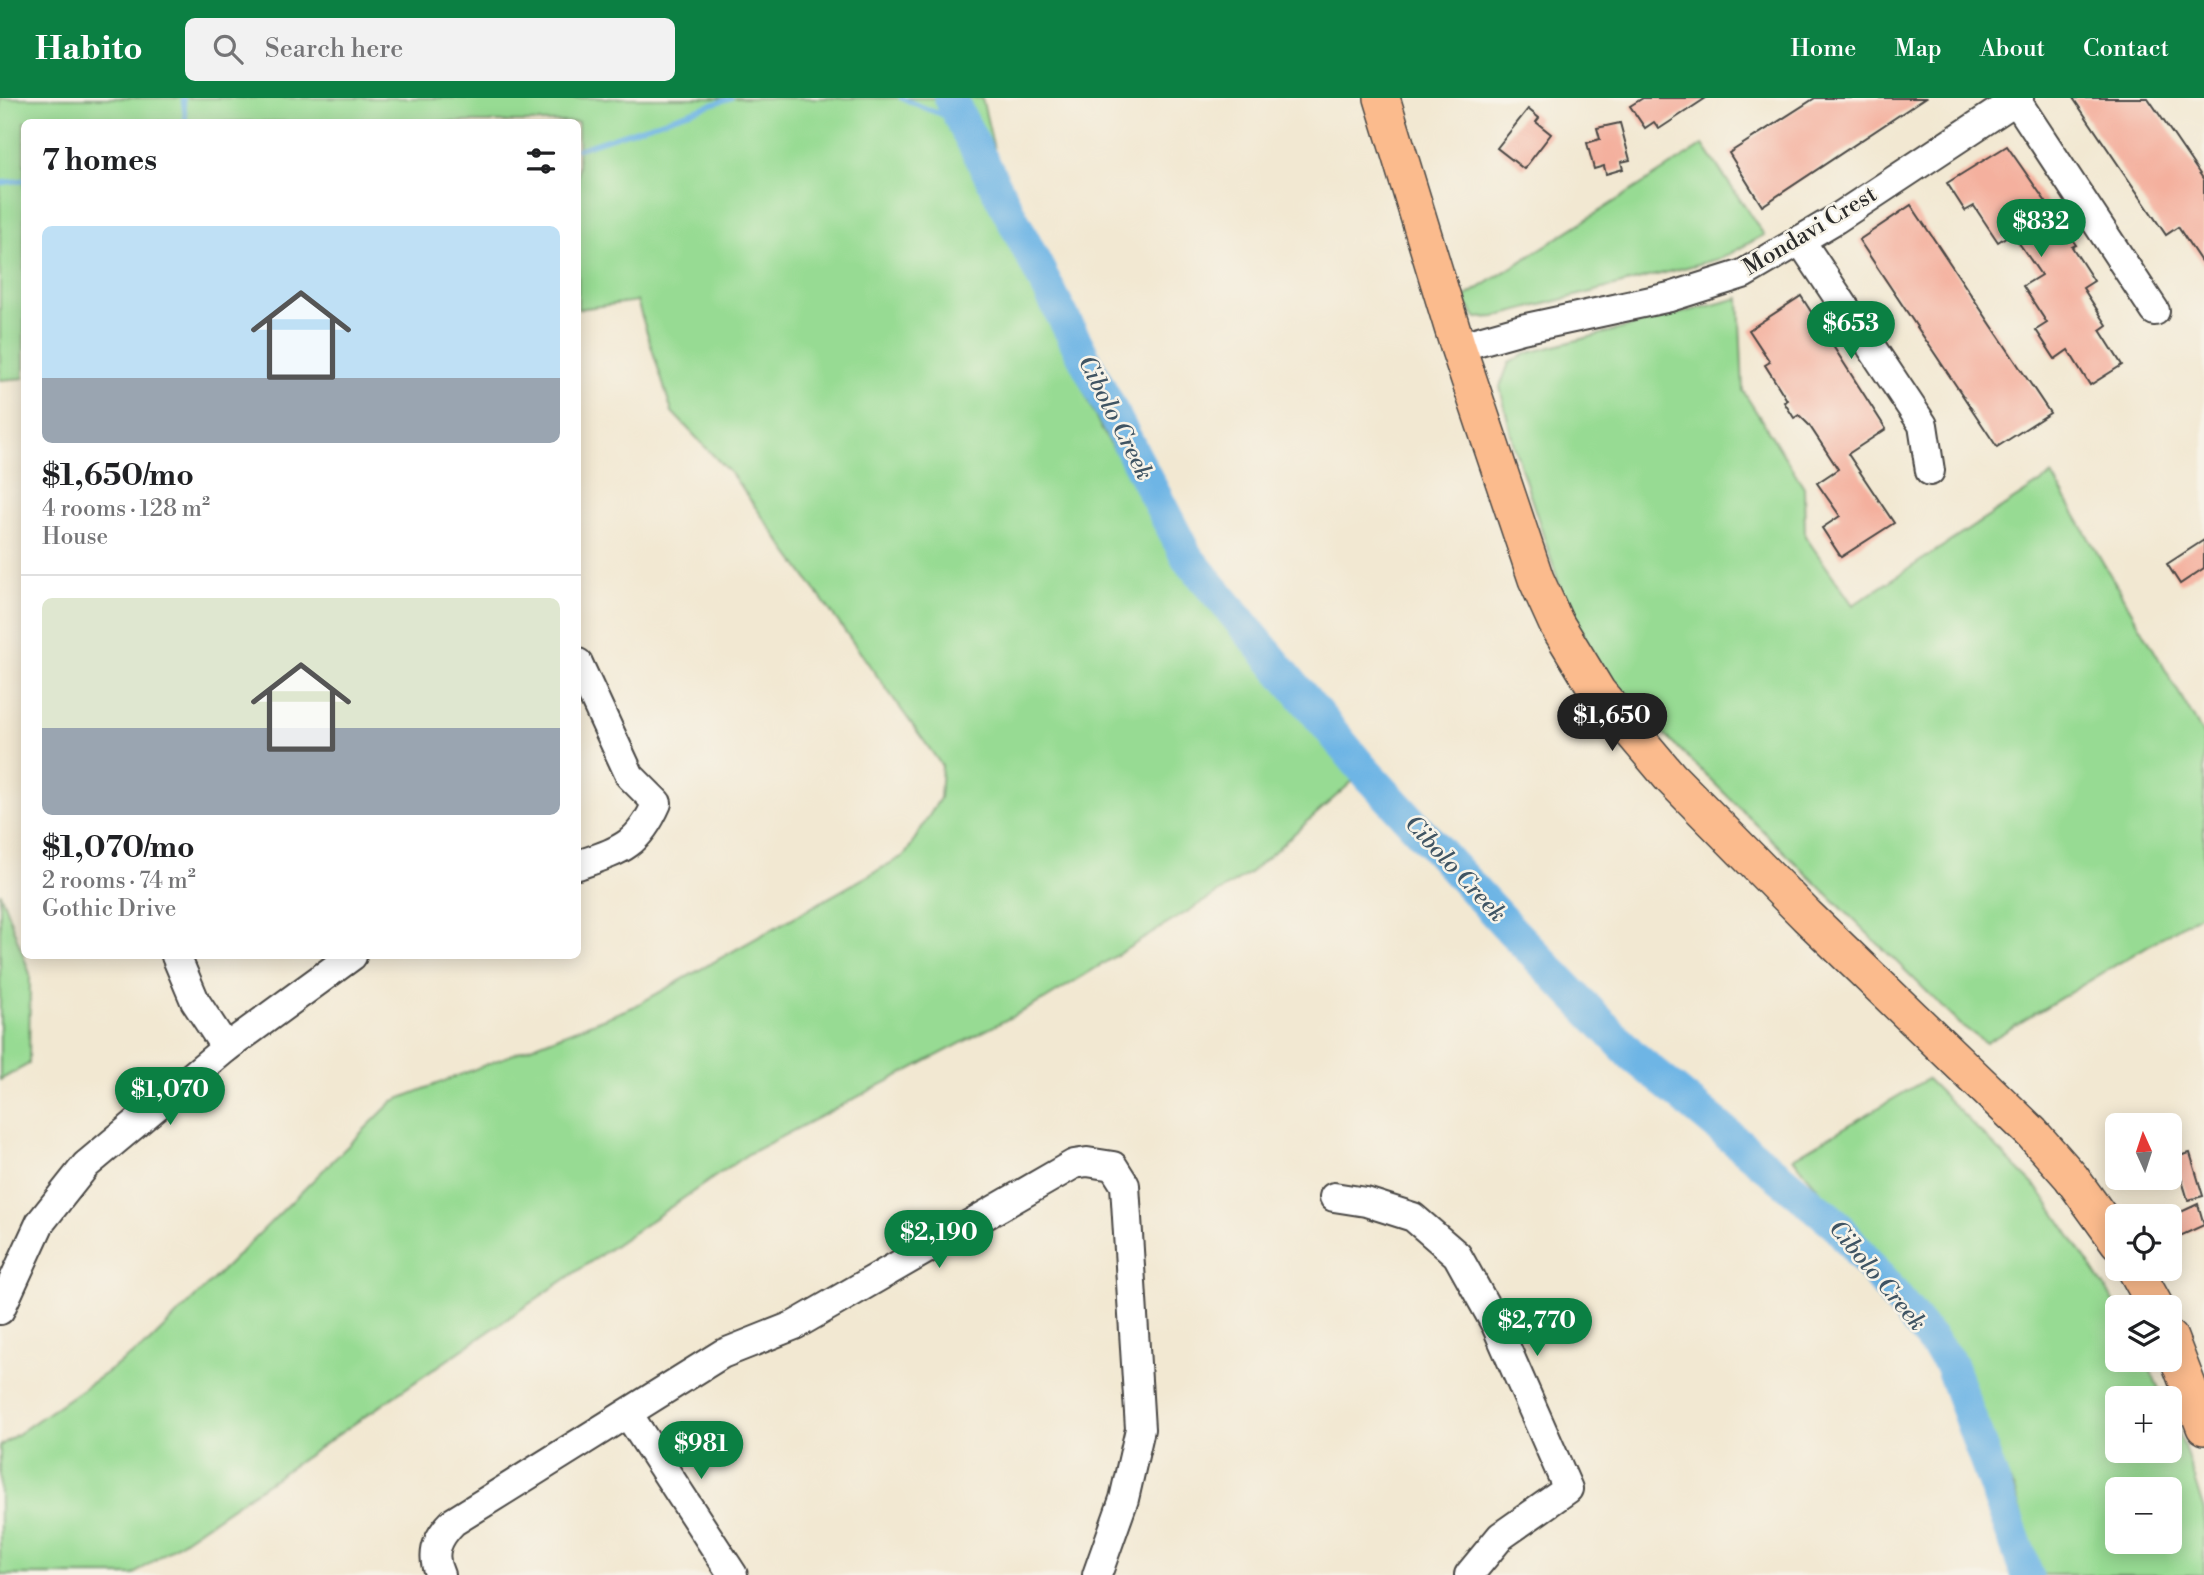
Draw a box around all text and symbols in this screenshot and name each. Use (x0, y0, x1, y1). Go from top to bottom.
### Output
search box (185, 18, 675, 81)
text: Habito (35, 29, 143, 70)
icon: search (209, 30, 247, 68)
text: Search here (265, 33, 404, 65)
text: Home (1791, 34, 1856, 64)
text: Map (1894, 34, 1942, 64)
text: About (1980, 34, 2045, 64)
text: Contact (2083, 34, 2169, 64)
text: 7 homes (42, 142, 157, 180)
icon: filters (522, 142, 560, 180)
street label: Mondavi Crest (1738, 180, 1882, 282)
pin: $832 (2000, 200, 2082, 259)
text: $832 (2013, 208, 2069, 236)
icon: home (238, 272, 364, 398)
pin: $653 (1810, 302, 1892, 361)
text: $653 (1823, 310, 1879, 338)
water label: Cibolo Creek (1071, 351, 1159, 485)
text: $1,650/mo (42, 457, 194, 495)
text: 4 rooms · 128 m² (42, 495, 210, 523)
text: House (42, 523, 108, 551)
icon: home (238, 644, 364, 770)
pin: $1,650 (1555, 694, 1669, 753)
text: $1,650 (1573, 702, 1651, 730)
water label: Cibolo Creek (1398, 809, 1512, 929)
text: $1,070/mo (42, 829, 195, 867)
text: 2 rooms · 74 m² (42, 867, 196, 895)
text: Gothic Drive (42, 895, 176, 923)
pin: $1,070 (113, 1068, 227, 1127)
text: $1,070 (131, 1076, 209, 1104)
north arrow (2105, 1113, 2182, 1190)
map controls (2105, 1113, 2182, 1554)
button: locate (2105, 1204, 2182, 1281)
pin: $2,190 (882, 1210, 996, 1270)
water label: Cibolo Creek (1822, 1214, 1932, 1338)
text: $2,190 (900, 1219, 978, 1247)
button: layers (2105, 1295, 2182, 1372)
pin: $2,770 (1480, 1298, 1594, 1358)
text: $2,770 (1498, 1307, 1576, 1335)
button: + (2105, 1386, 2182, 1463)
pin: $981 (660, 1422, 742, 1481)
text: $981 (674, 1430, 728, 1458)
button: − (2105, 1477, 2182, 1554)

